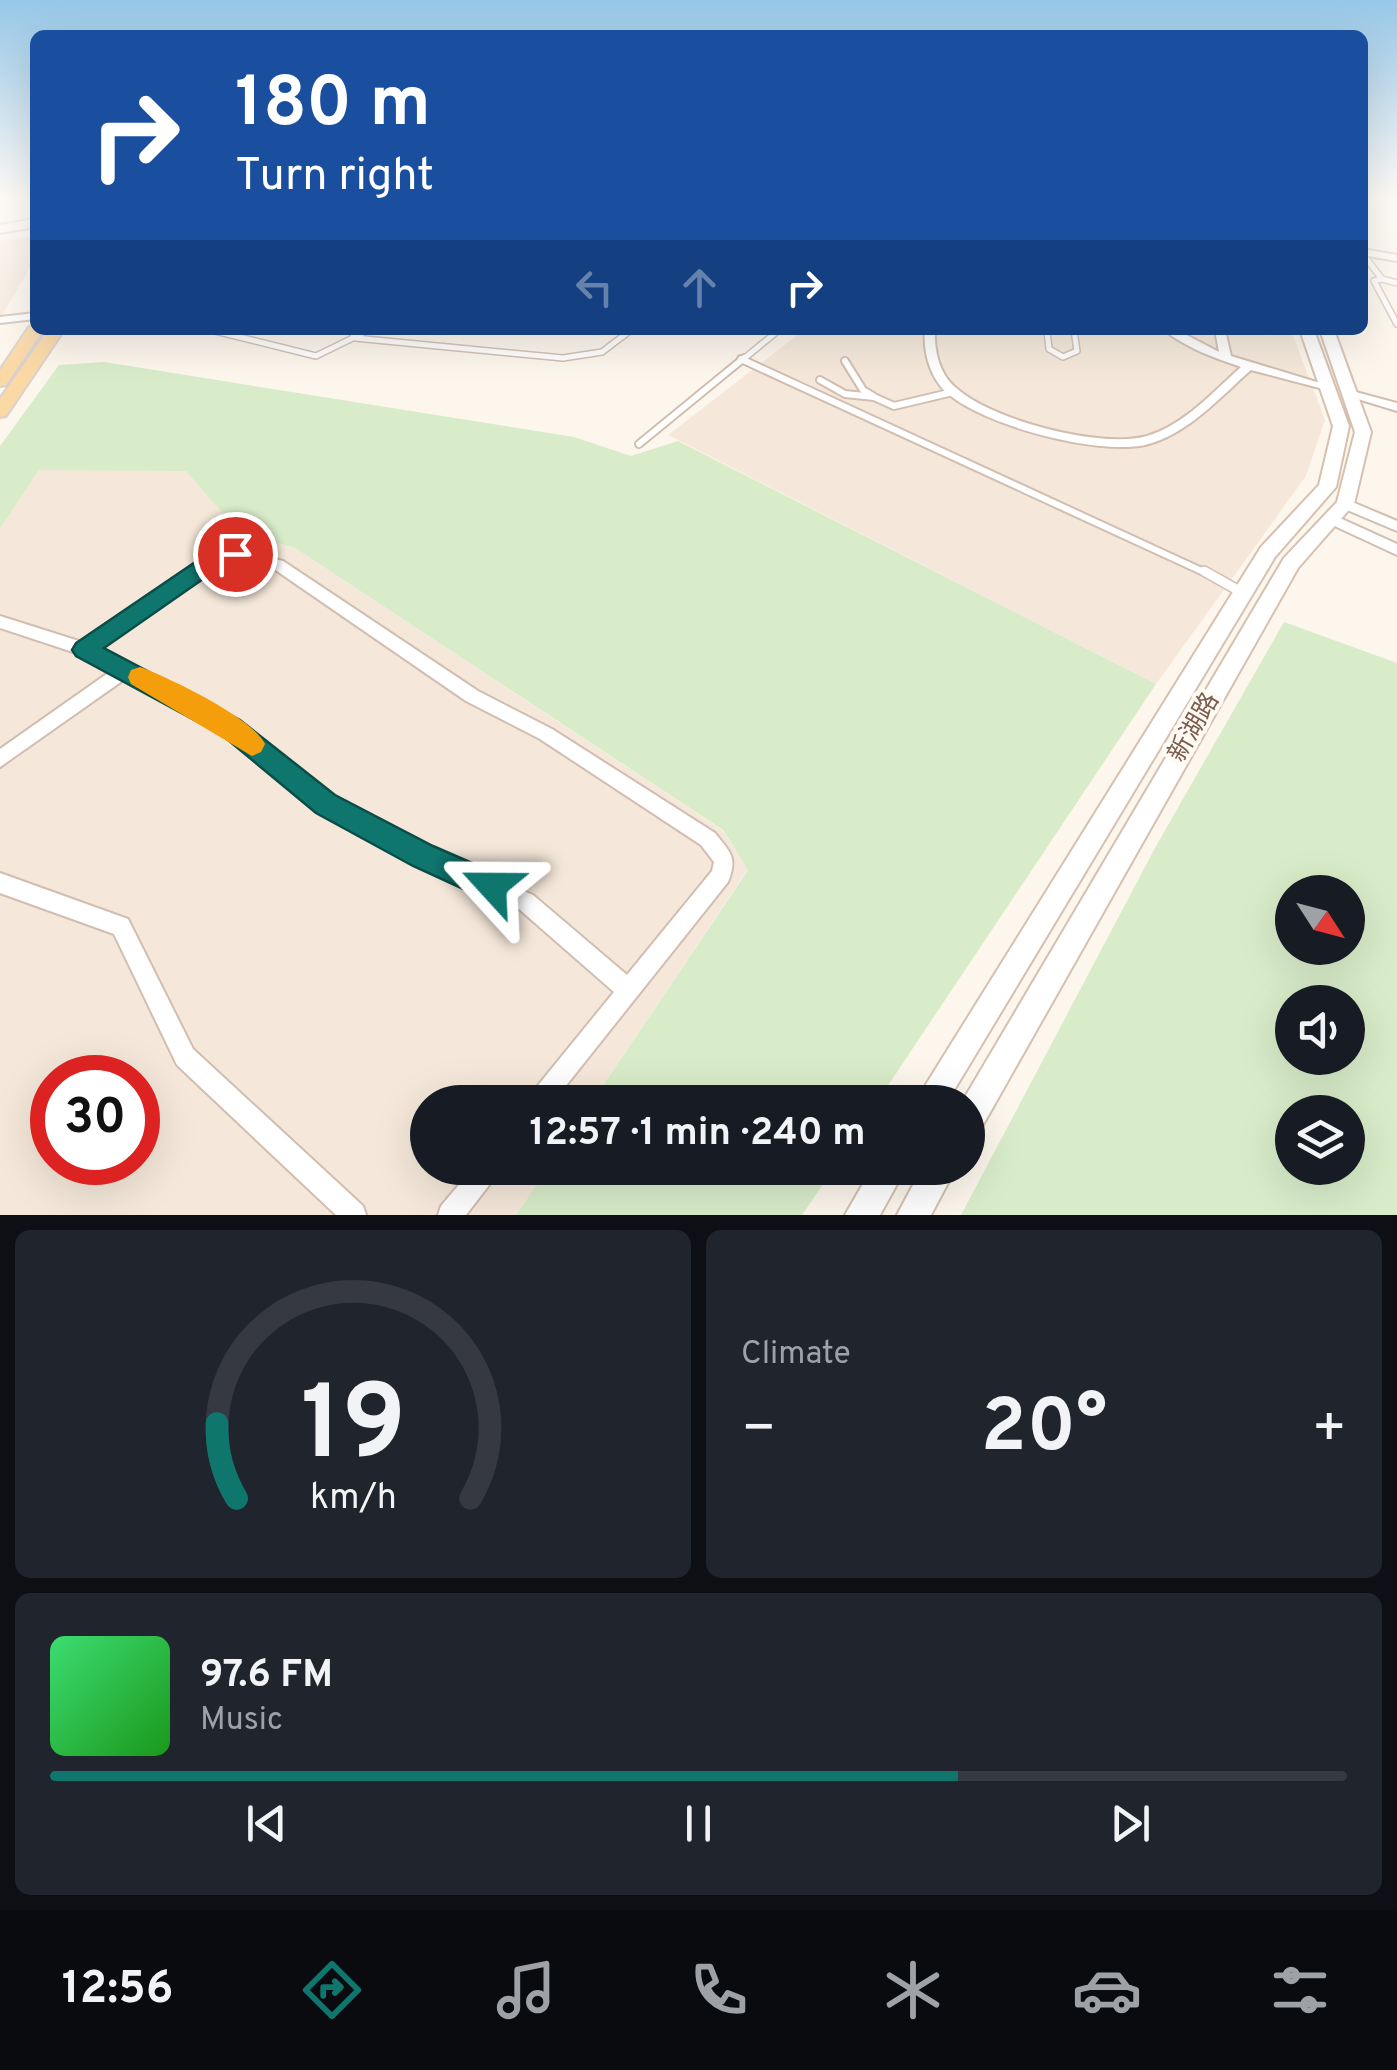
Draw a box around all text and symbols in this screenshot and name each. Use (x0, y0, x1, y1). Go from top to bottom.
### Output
text: 180 m (235, 62, 431, 151)
icon: right (70, 70, 200, 200)
text: Turn right (235, 149, 434, 206)
icon: left (567, 260, 622, 315)
icon: ahead (672, 260, 727, 315)
icon: right (777, 260, 832, 315)
pin (193, 512, 278, 597)
icon: arrive (208, 527, 263, 582)
street label: 新湖路 (1162, 688, 1228, 768)
position arrow (440, 834, 544, 938)
north arrow (1275, 875, 1365, 965)
map controls (1275, 875, 1365, 1185)
button: sound (1275, 985, 1365, 1075)
speed limit sign: 30 (30, 1055, 160, 1185)
button: layers (1275, 1095, 1365, 1185)
text: 12:57 · 1 min · 240 m (529, 1110, 866, 1159)
text: Climate (741, 1335, 851, 1375)
text: 19 (300, 1364, 406, 1496)
text: 20° (981, 1383, 1107, 1478)
text: − (741, 1396, 776, 1466)
text: + (1312, 1396, 1347, 1466)
text: km/h (310, 1476, 396, 1522)
text: 97.6 FM (200, 1652, 333, 1701)
text: Music (200, 1701, 283, 1741)
icon: previous (239, 1796, 294, 1851)
icon: pause (671, 1796, 726, 1851)
icon: next (1103, 1796, 1158, 1851)
icon: directions (297, 1955, 367, 2025)
icon: music (491, 1955, 561, 2025)
icon: phone (684, 1955, 754, 2025)
icon: climate (878, 1955, 948, 2025)
icon: car (1072, 1955, 1142, 2025)
icon: filters (1265, 1955, 1335, 2025)
text: 12:56 (62, 1962, 173, 2019)

